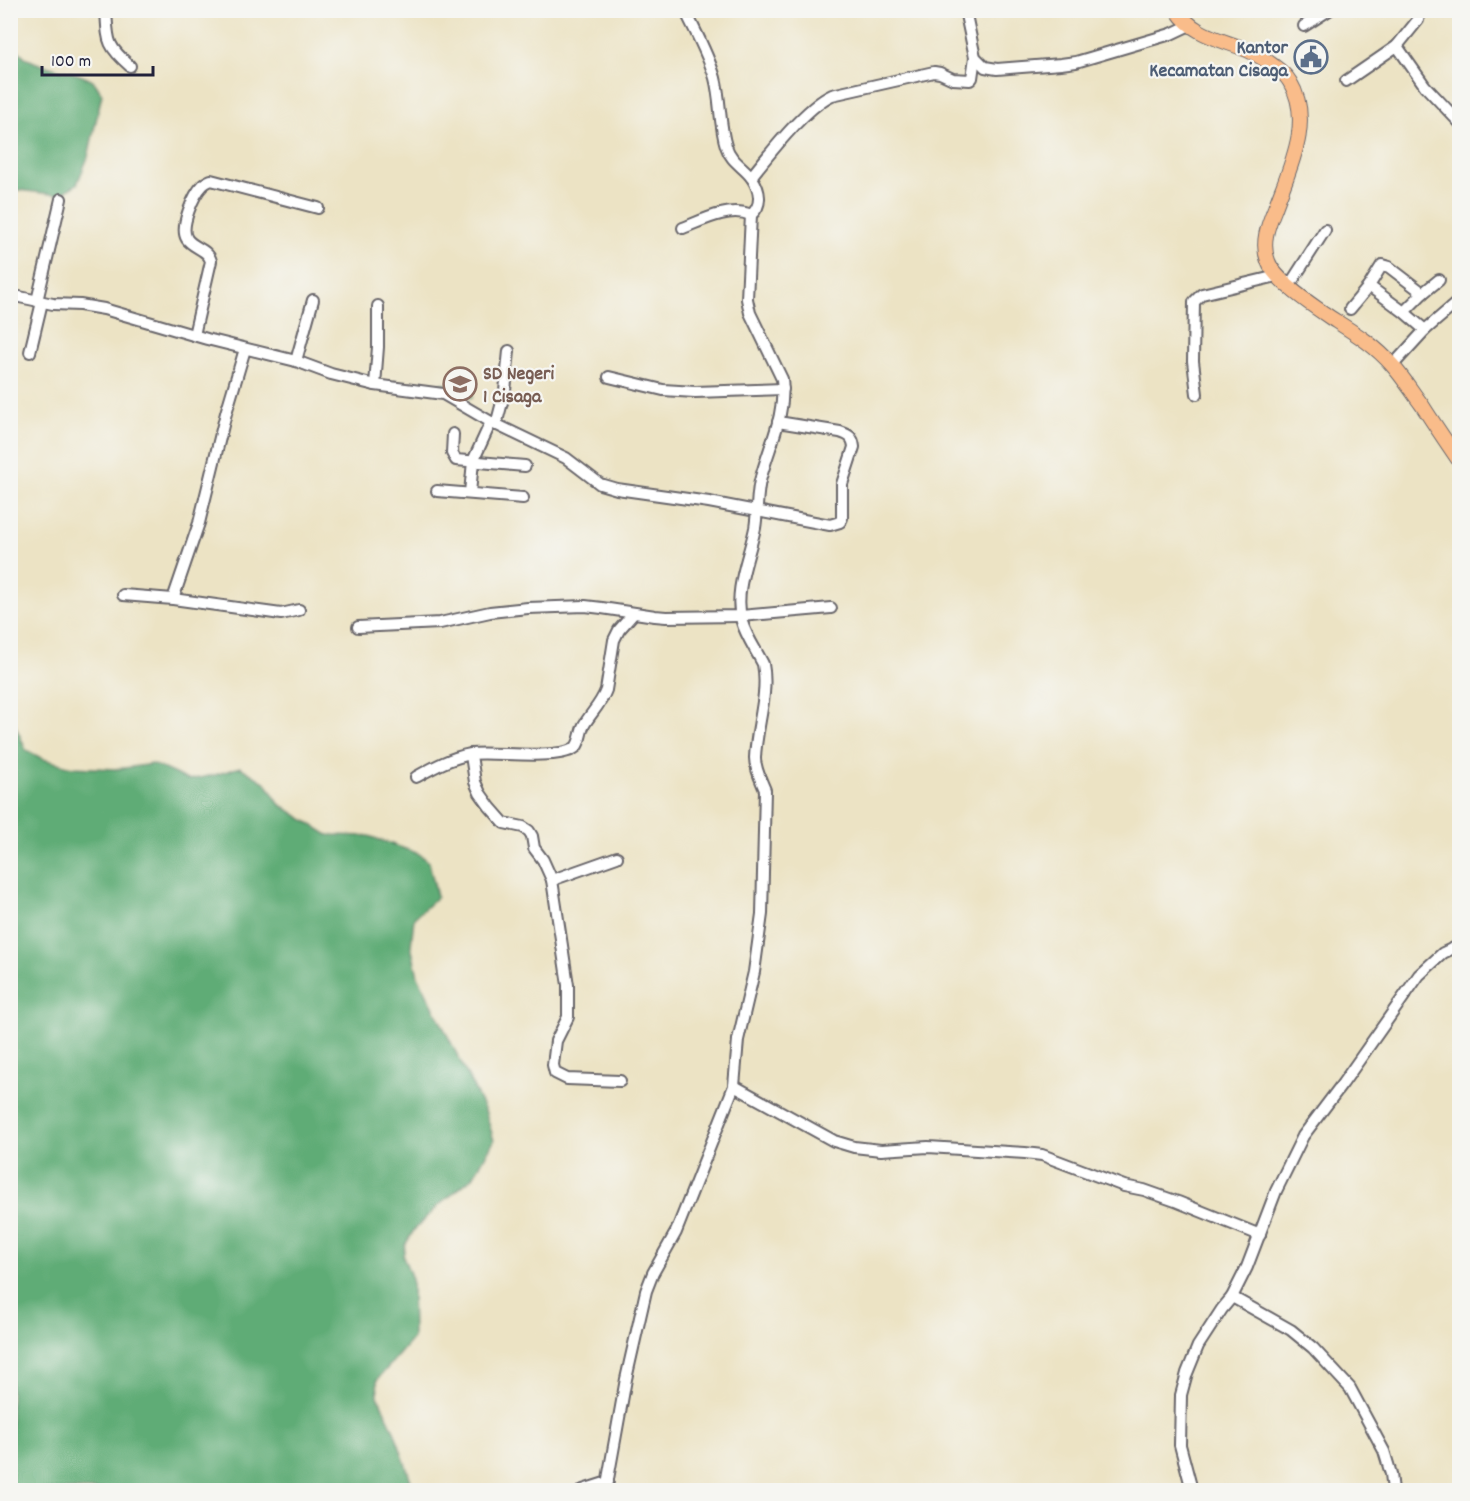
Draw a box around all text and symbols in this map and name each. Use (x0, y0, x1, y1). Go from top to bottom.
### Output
place label: Kantor Kecamatan Cisaga (1149, 35, 1289, 86)
scale bar (42, 39, 153, 77)
public building icon: Kantor Kecamatan Cisaga (1293, 39, 1329, 75)
text: 100 m (51, 50, 91, 75)
place label: SD Negeri 1 Cisaga (483, 361, 554, 412)
school or university icon: SD Negeri 1 Cisaga (442, 366, 478, 402)

